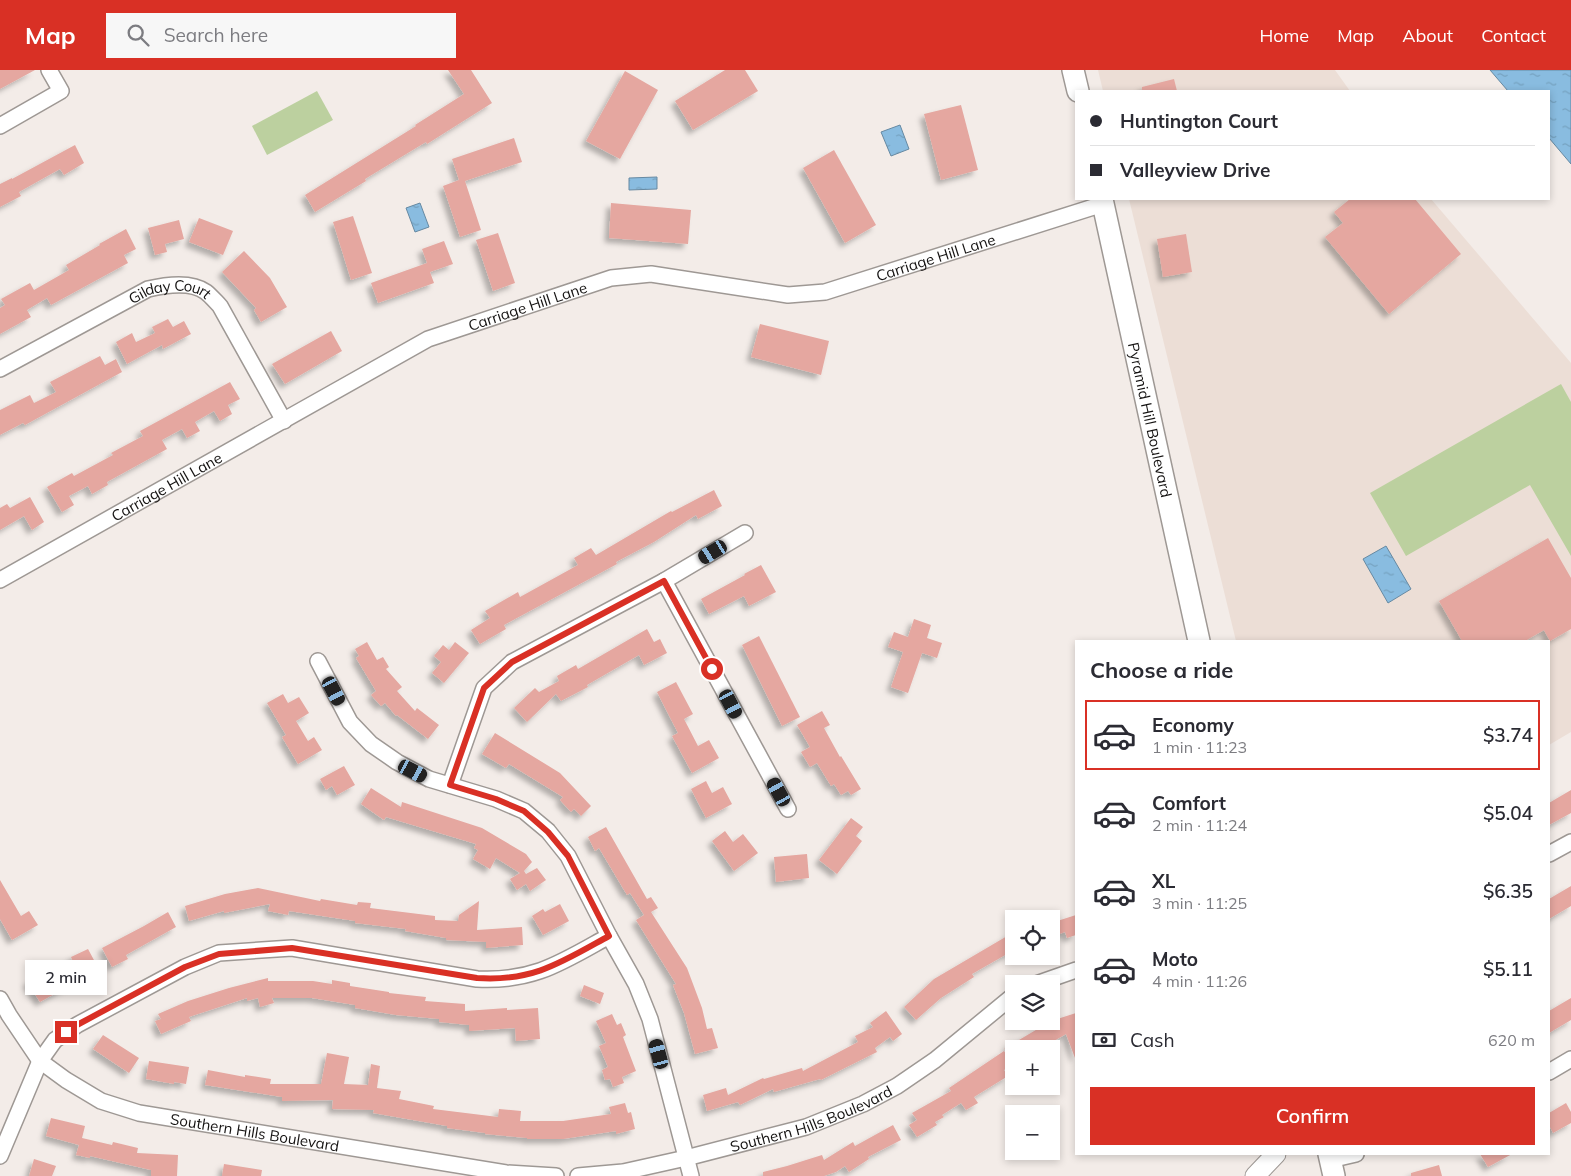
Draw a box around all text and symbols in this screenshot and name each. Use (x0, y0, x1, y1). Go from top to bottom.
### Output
search box (106, 13, 456, 58)
text: Map (25, 20, 76, 50)
icon: search (124, 21, 152, 49)
text: Search here (164, 23, 268, 47)
text: Home (1259, 24, 1309, 47)
text: Map (1337, 24, 1374, 47)
text: About (1402, 24, 1453, 47)
text: Contact (1481, 24, 1546, 47)
text: Huntington Court (1120, 109, 1278, 133)
text: Valleyview Drive (1120, 158, 1270, 182)
street label: Carriage Hill Lane (874, 229, 998, 285)
street label: Gilday Court (125, 275, 216, 307)
street label: Carriage Hill Lane (466, 277, 589, 334)
street label: Pyramid Hill Boulevard (1124, 340, 1177, 499)
street label: Carriage Hill Lane (108, 448, 225, 525)
car (696, 538, 729, 566)
text: Choose a ride (1090, 656, 1233, 684)
route start (701, 658, 723, 680)
car (320, 674, 347, 708)
car (717, 687, 744, 721)
icon: car (1092, 713, 1137, 758)
text: Economy (1152, 713, 1234, 737)
text: $3.74 (1483, 723, 1533, 747)
text: 1 min · 11:23 (1152, 737, 1247, 757)
car (396, 757, 429, 785)
car (765, 775, 792, 809)
icon: car (1092, 791, 1137, 836)
text: Comfort (1152, 791, 1226, 815)
text: $5.04 (1483, 801, 1533, 825)
text: 2 min · 11:24 (1152, 815, 1247, 835)
icon: car (1092, 869, 1137, 914)
text: XL (1152, 869, 1175, 893)
text: $6.35 (1483, 879, 1533, 903)
text: 3 min · 11:25 (1152, 893, 1247, 913)
map controls (1005, 910, 1060, 1160)
button: locate (1005, 910, 1060, 965)
icon: car (1092, 947, 1137, 992)
text: Moto (1152, 947, 1198, 971)
text: $5.11 (1483, 957, 1533, 981)
callout: 2 min (25, 960, 107, 994)
text: 2 min (45, 967, 87, 987)
text: 4 min · 11:26 (1152, 971, 1247, 991)
button: layers (1005, 975, 1060, 1030)
route end (55, 1021, 77, 1043)
icon: cash (1090, 1026, 1118, 1054)
text: Cash (1130, 1028, 1175, 1052)
text: 620 m (1488, 1030, 1535, 1050)
car (647, 1038, 670, 1070)
button: + (1005, 1040, 1060, 1095)
street label: Southern Hills Boulevard (728, 1081, 895, 1156)
button: Confirm (1090, 1087, 1535, 1145)
button: − (1005, 1105, 1060, 1160)
street label: Southern Hills Boulevard (169, 1109, 341, 1155)

